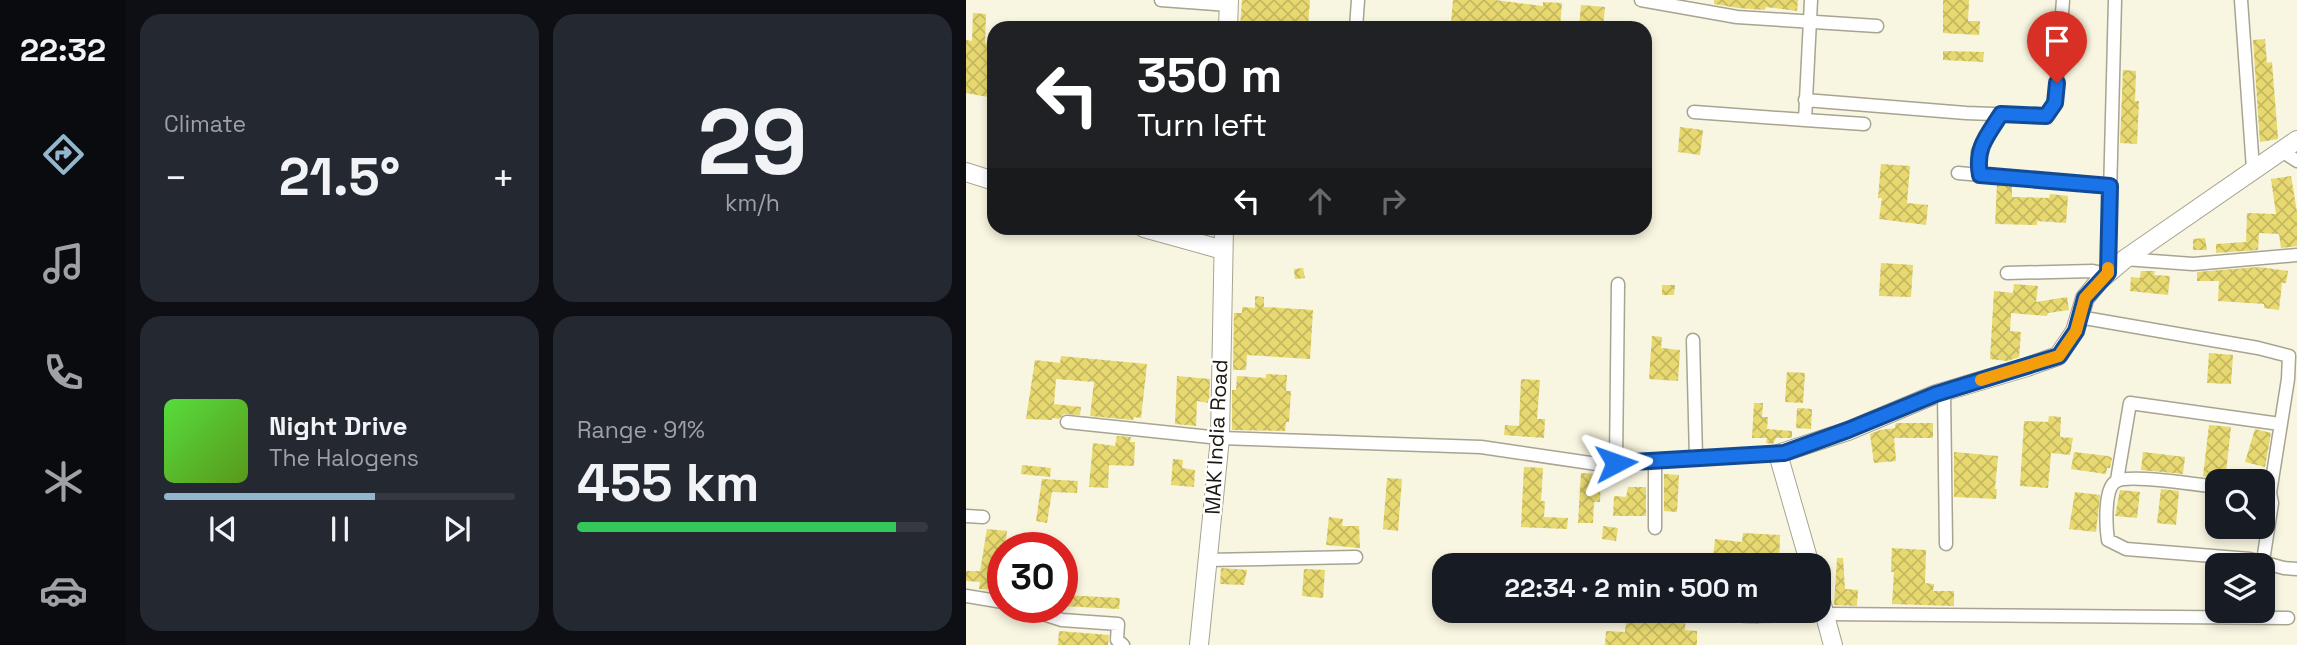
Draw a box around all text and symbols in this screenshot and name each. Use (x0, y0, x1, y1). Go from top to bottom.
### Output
pin (2027, 11, 2087, 83)
icon: arrive (2038, 22, 2076, 60)
text: 22:32 (20, 30, 106, 70)
text: 350 m (1137, 44, 1282, 106)
icon: left (1022, 49, 1113, 140)
text: 29 (698, 84, 807, 201)
text: Turn left (1137, 105, 1267, 145)
text: Climate (164, 109, 246, 139)
icon: directions (39, 130, 88, 179)
text: 21.5° (279, 144, 400, 210)
text: − (164, 154, 188, 202)
text: + (491, 154, 515, 202)
icon: left (1228, 182, 1266, 220)
icon: ahead (1301, 182, 1339, 220)
icon: right (1374, 182, 1412, 220)
text: km/h (725, 188, 780, 218)
icon: music (39, 239, 88, 288)
icon: phone (39, 348, 88, 397)
street label: MAK India Road (1198, 359, 1234, 515)
text: Night Drive (269, 409, 407, 443)
text: Range · 91% (577, 415, 705, 445)
position arrow (1579, 426, 1653, 500)
text: The Halogens (269, 443, 419, 473)
text: 455 km (577, 450, 759, 516)
icon: climate (39, 457, 88, 506)
map controls (2205, 469, 2275, 623)
button: search (2205, 469, 2275, 539)
icon: previous (204, 510, 242, 548)
icon: pause (321, 510, 359, 548)
icon: next (438, 510, 476, 548)
speed limit sign: 30 (987, 532, 1078, 623)
button: layers (2205, 553, 2275, 623)
icon: car (39, 566, 88, 615)
text: 22:34 · 2 min · 500 m (1504, 571, 1759, 605)

